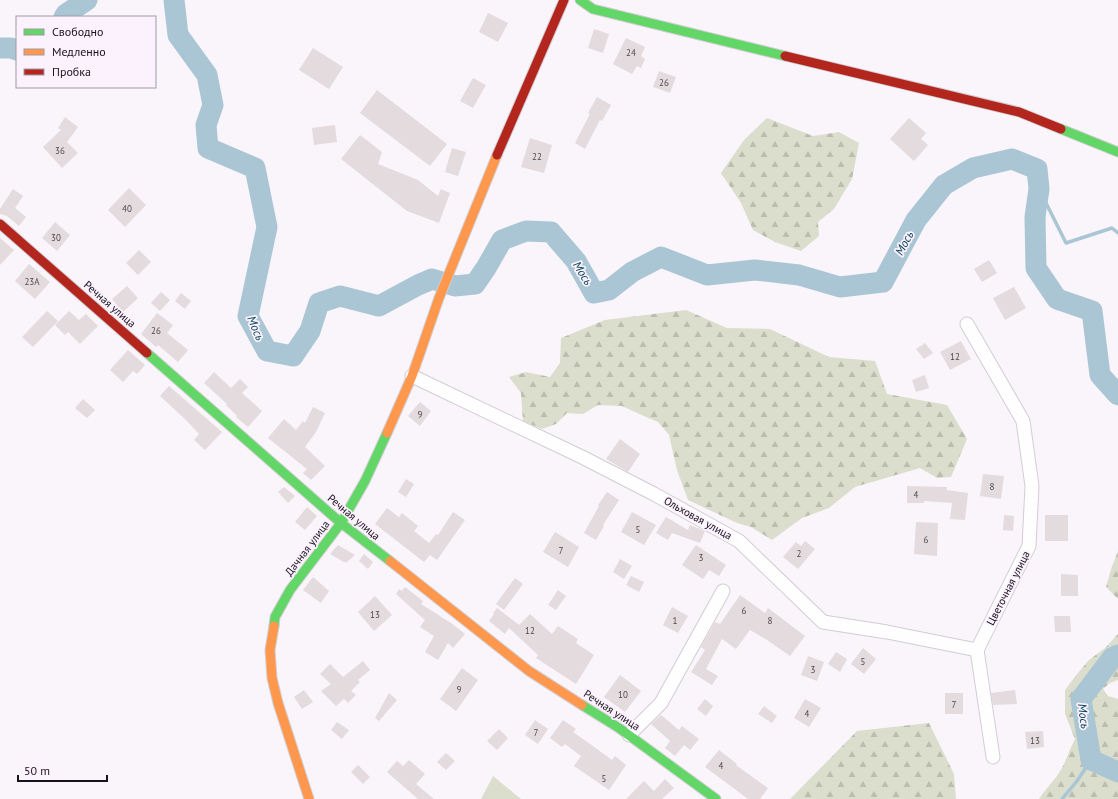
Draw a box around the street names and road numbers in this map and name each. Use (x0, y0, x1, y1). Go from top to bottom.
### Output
street label: Речная улица (81, 278, 139, 330)
street label: Речная улица (325, 491, 383, 543)
street label: Ольховая улица (661, 493, 735, 543)
street label: Дачная улица (282, 518, 332, 578)
street label: Цветочная улица (983, 548, 1033, 628)
street label: Речная улица (581, 687, 643, 733)

